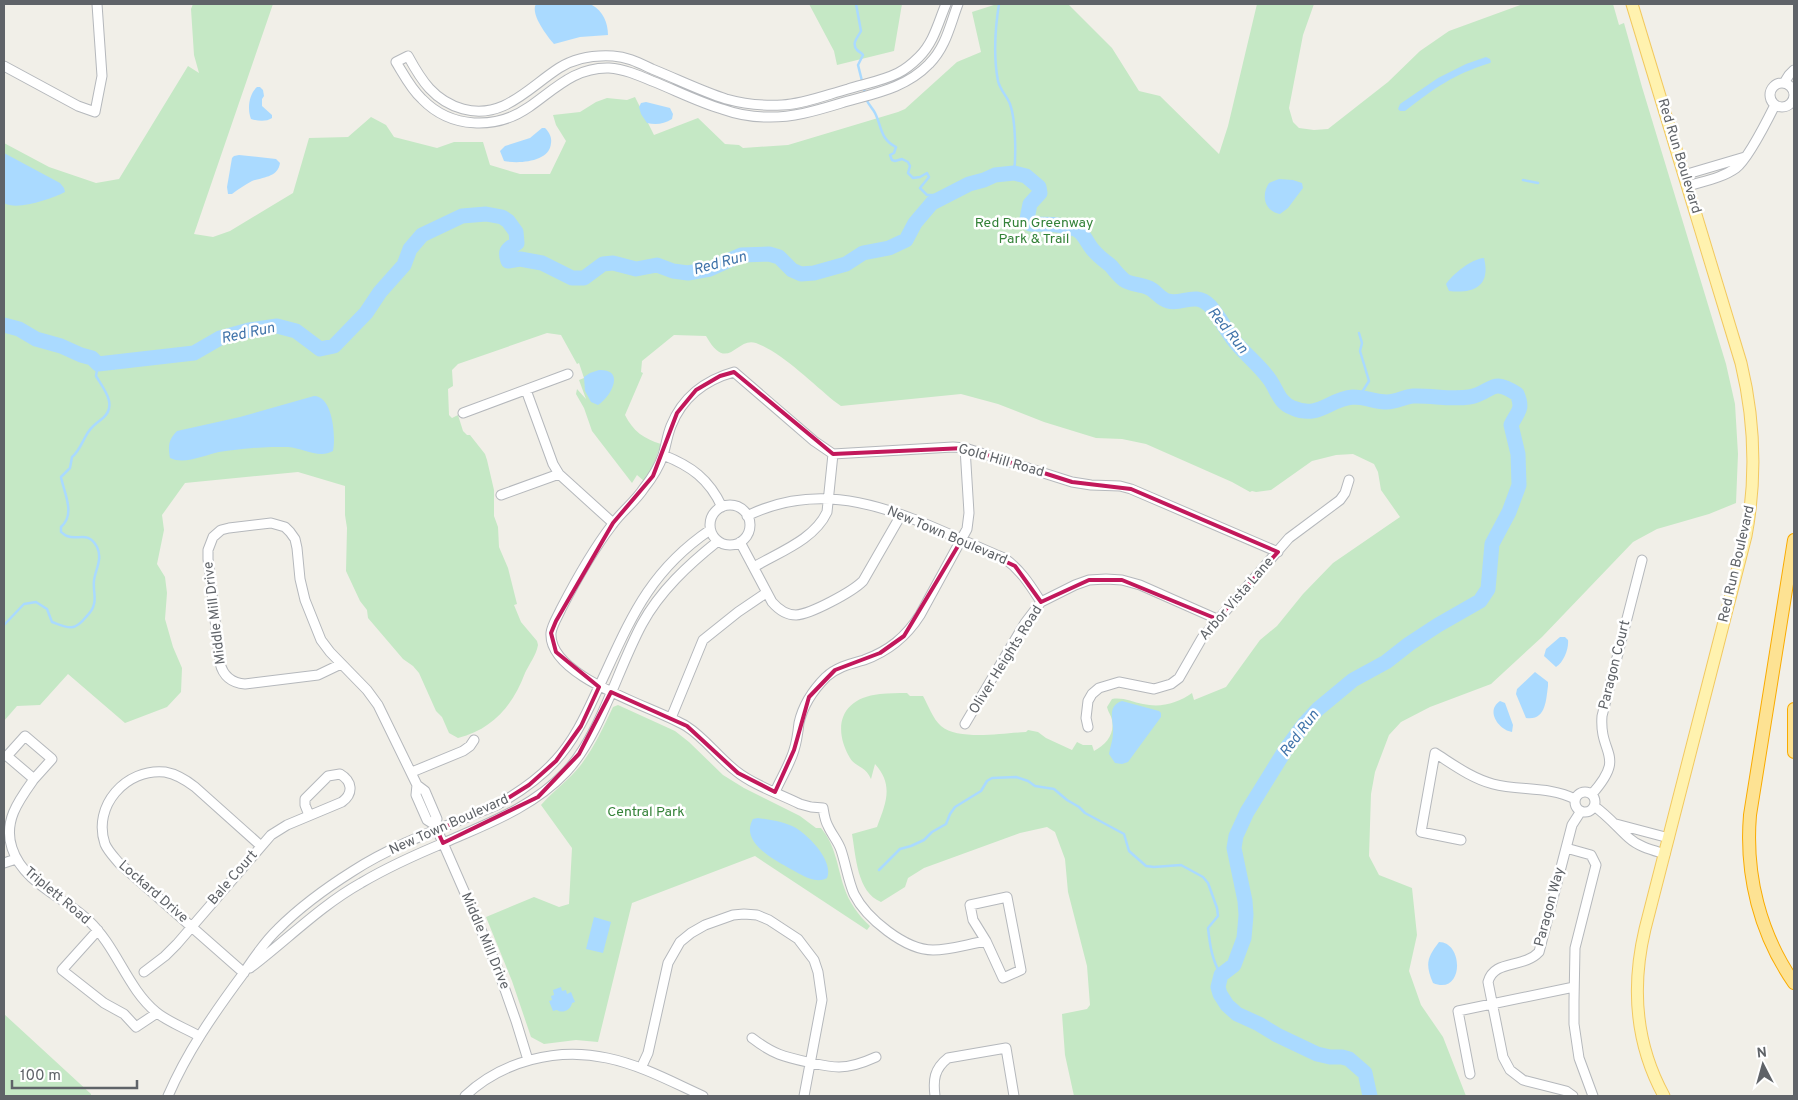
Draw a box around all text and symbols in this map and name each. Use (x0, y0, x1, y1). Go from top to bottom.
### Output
street label: Red Run Boulevard (1653, 96, 1705, 216)
park label: Red Run Greenway Park & Trail (975, 215, 1093, 248)
water label: Red Run (691, 248, 749, 280)
water label: Red Run (1203, 304, 1251, 358)
water label: Red Run (219, 319, 277, 349)
street label: Gold Hill Road (956, 441, 1046, 481)
street label: New Town Boulevard (884, 503, 1010, 569)
street label: Red Run Boulevard (1715, 504, 1759, 624)
street label: Arbor Vista Lane (1196, 554, 1278, 644)
street label: Middle Mill Drive (200, 561, 230, 665)
street label: Oliver Heights Road (966, 603, 1046, 717)
street label: Paragon Court (1596, 619, 1634, 711)
water label: Red Run (1276, 707, 1324, 761)
street label: New Town Boulevard (387, 791, 511, 859)
park label: Central Park (607, 804, 685, 821)
street label: Bale Court (205, 847, 261, 909)
street label: Lockard Drive (115, 857, 191, 927)
street label: Triplett Road (21, 863, 93, 929)
street label: Paragon Way (1531, 865, 1569, 949)
street label: Middle Mill Drive (457, 890, 513, 992)
north arrow (1738, 1040, 1788, 1090)
text: N (1756, 1045, 1768, 1063)
scale bar (12, 1058, 138, 1090)
text: 100 m (20, 1067, 61, 1086)

